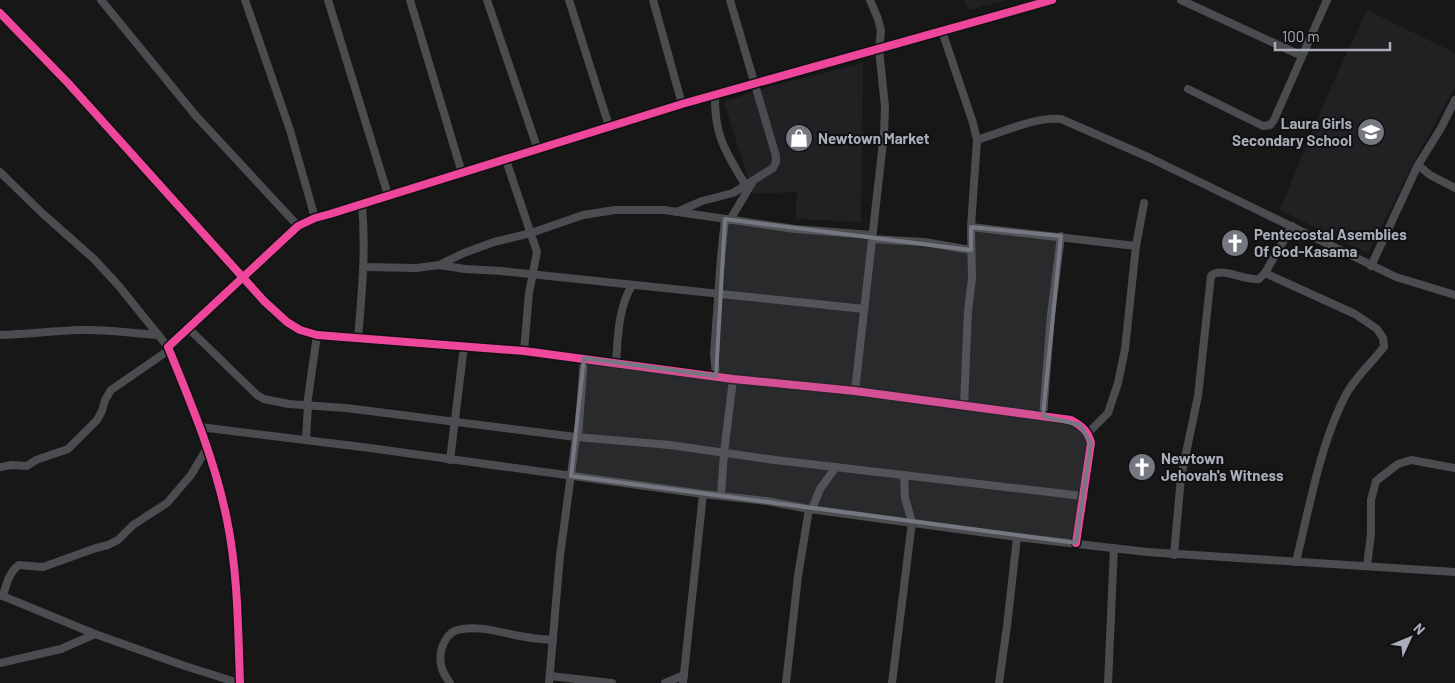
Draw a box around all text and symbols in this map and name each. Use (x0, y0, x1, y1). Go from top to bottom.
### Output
scale bar (1275, 20, 1390, 52)
text: 100 m (1282, 27, 1320, 45)
place label: Laura Girls Secondary School (1232, 114, 1352, 149)
school or university icon: Laura Girls Secondary School (1356, 117, 1386, 147)
shop icon: Newtown Market (784, 123, 814, 153)
place label: Newtown Market (818, 129, 930, 147)
place label: Pentecostal Asemblies Of God-Kasama (1254, 225, 1407, 260)
church icon: Pentecostal Asemblies Of God-Kasama (1220, 228, 1250, 258)
place label: Newtown Jehovah's Witness (1161, 449, 1284, 484)
church icon: Newtown Jehovah's Witness (1127, 452, 1157, 482)
north arrow (1385, 613, 1435, 663)
text: N (1410, 619, 1429, 638)

